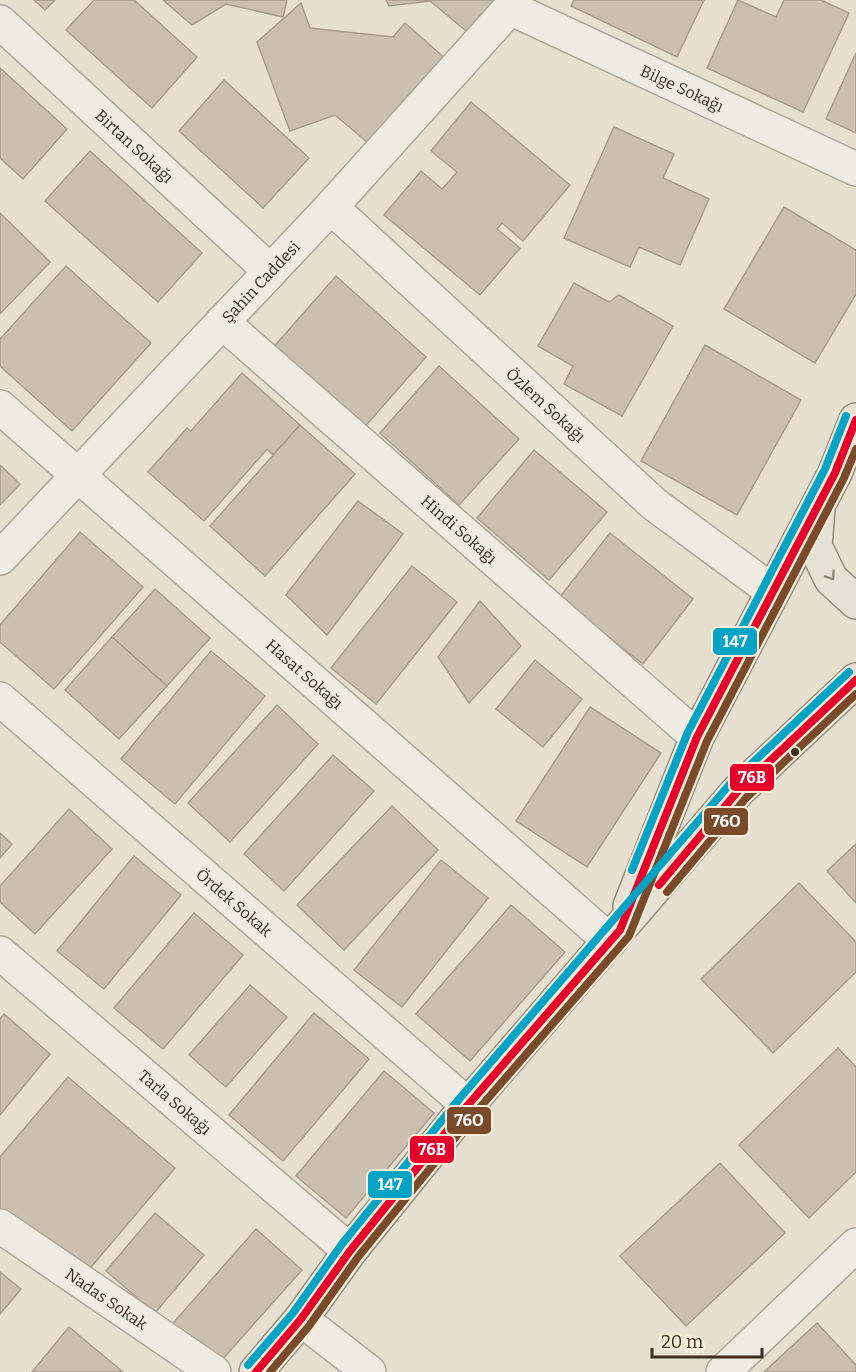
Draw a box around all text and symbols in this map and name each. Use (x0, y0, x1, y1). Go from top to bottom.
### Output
street label: Bilge Sokağı (637, 61, 727, 116)
street label: Birtan Sokağı (91, 106, 177, 187)
street label: Şahin Caddesi (218, 237, 304, 327)
street label: Özlem Sokağı (502, 364, 589, 446)
street label: Hindi Sokağı (417, 491, 501, 568)
one-way arrow (824, 569, 835, 580)
line badge: 147 (712, 627, 758, 656)
text: 147 (722, 632, 748, 651)
street label: Hasat Sokağı (262, 635, 347, 713)
unlabelled marker (789, 746, 801, 758)
line badge: 76B (729, 763, 775, 792)
text: 76B (738, 768, 766, 787)
line badge: 76O (703, 807, 749, 836)
text: 76O (711, 812, 741, 831)
street label: Ördek Sokak (192, 865, 276, 940)
street label: Tarla Sokağı (134, 1066, 215, 1139)
line badge: 76O (446, 1106, 492, 1135)
text: 76O (454, 1111, 484, 1130)
line badge: 76B (409, 1135, 455, 1164)
text: 76B (418, 1140, 446, 1159)
line badge: 147 (367, 1170, 413, 1199)
text: 147 (377, 1175, 403, 1194)
street label: Nadas Sokak (62, 1264, 151, 1334)
scale bar (652, 1321, 762, 1359)
text: 20 m (661, 1331, 703, 1353)

